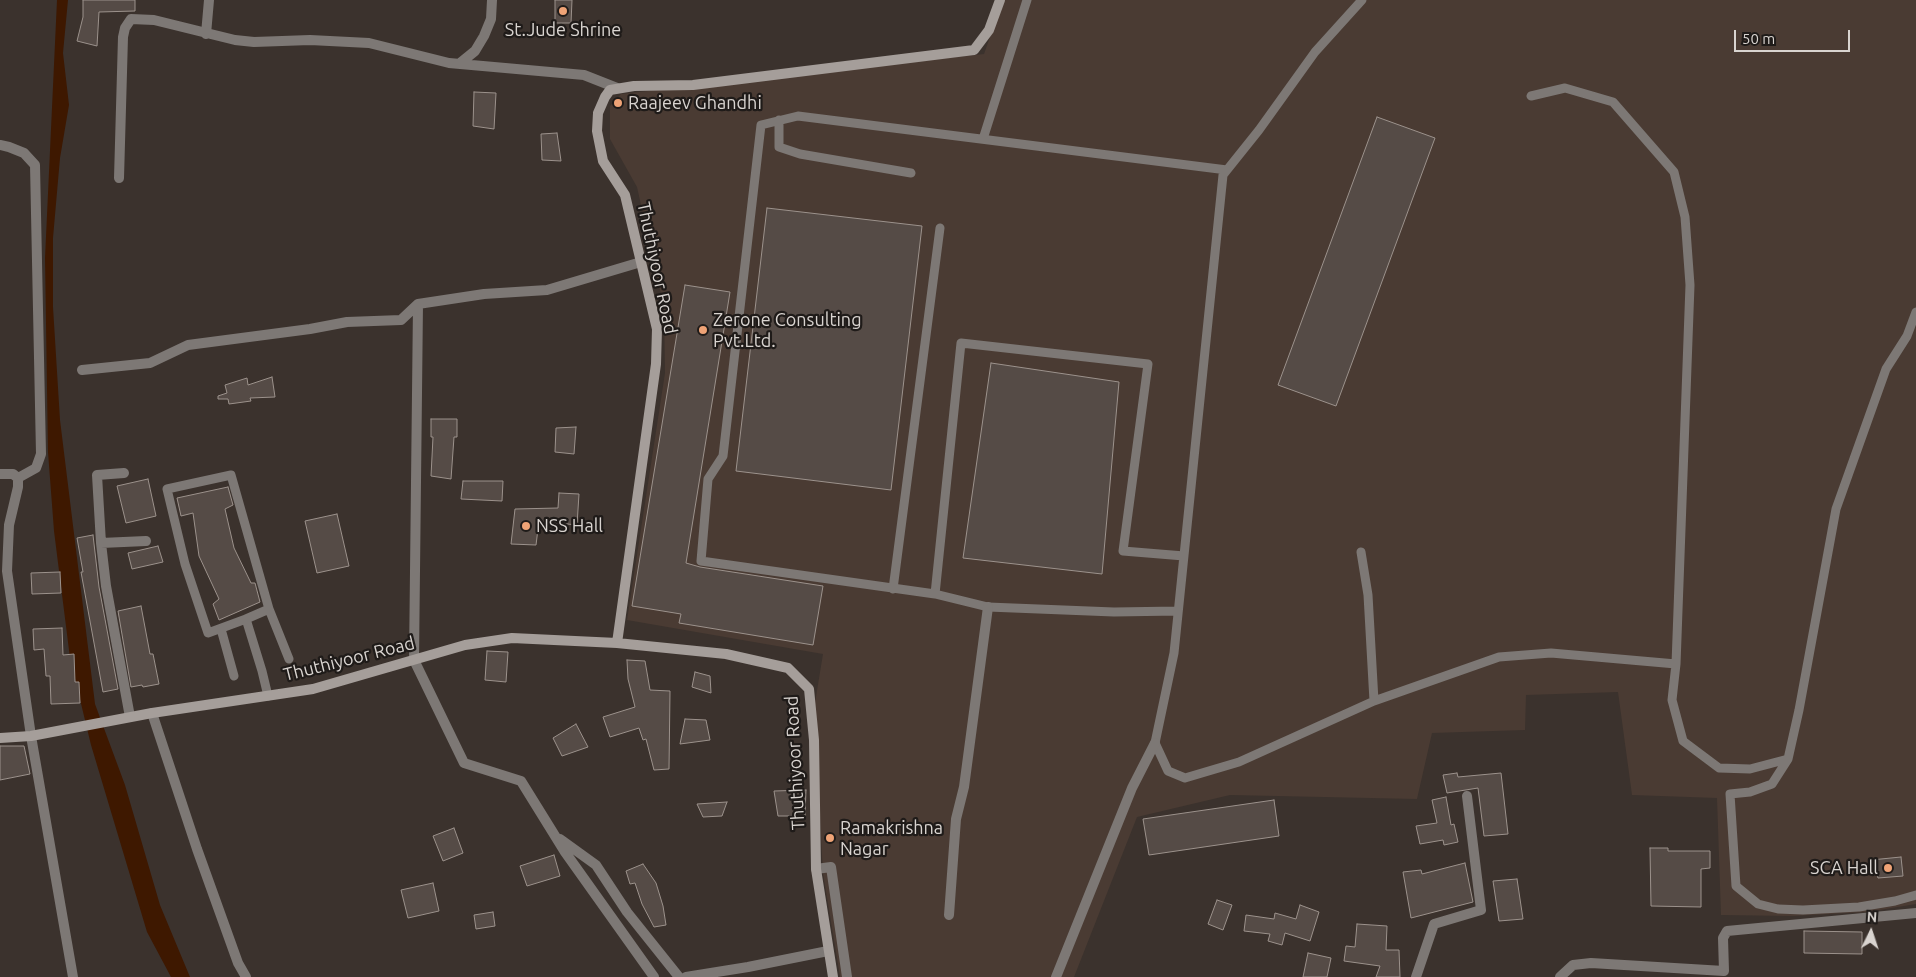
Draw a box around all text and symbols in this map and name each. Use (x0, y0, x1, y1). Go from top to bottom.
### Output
marker: St.Jude Shrine (557, 5, 569, 17)
place label: St.Jude Shrine (505, 19, 621, 41)
scale bar (1736, 20, 1852, 52)
text: 50 m (1742, 30, 1775, 47)
place label: Raajeev Ghandhi (628, 92, 762, 114)
marker: Raajeev Ghandhi (612, 97, 624, 109)
street label: Thuthiyoor Road (632, 200, 682, 336)
place label: Zerone Consulting Pvt.Ltd. (713, 309, 861, 352)
marker: Zerone Consulting Pvt.Ltd. (697, 324, 709, 336)
place label: NSS Hall (536, 515, 603, 537)
marker: NSS Hall (520, 520, 532, 532)
street label: Thuthiyoor Road (281, 632, 417, 686)
street label: Thuthiyoor Road (781, 695, 809, 831)
place label: Ramakrishna Nagar (840, 817, 943, 860)
marker: Ramakrishna Nagar (824, 832, 836, 844)
place label: SCA Hall (1810, 857, 1878, 879)
marker: SCA Hall (1882, 862, 1894, 874)
north arrow (1846, 907, 1896, 957)
text: N (1866, 909, 1878, 925)

